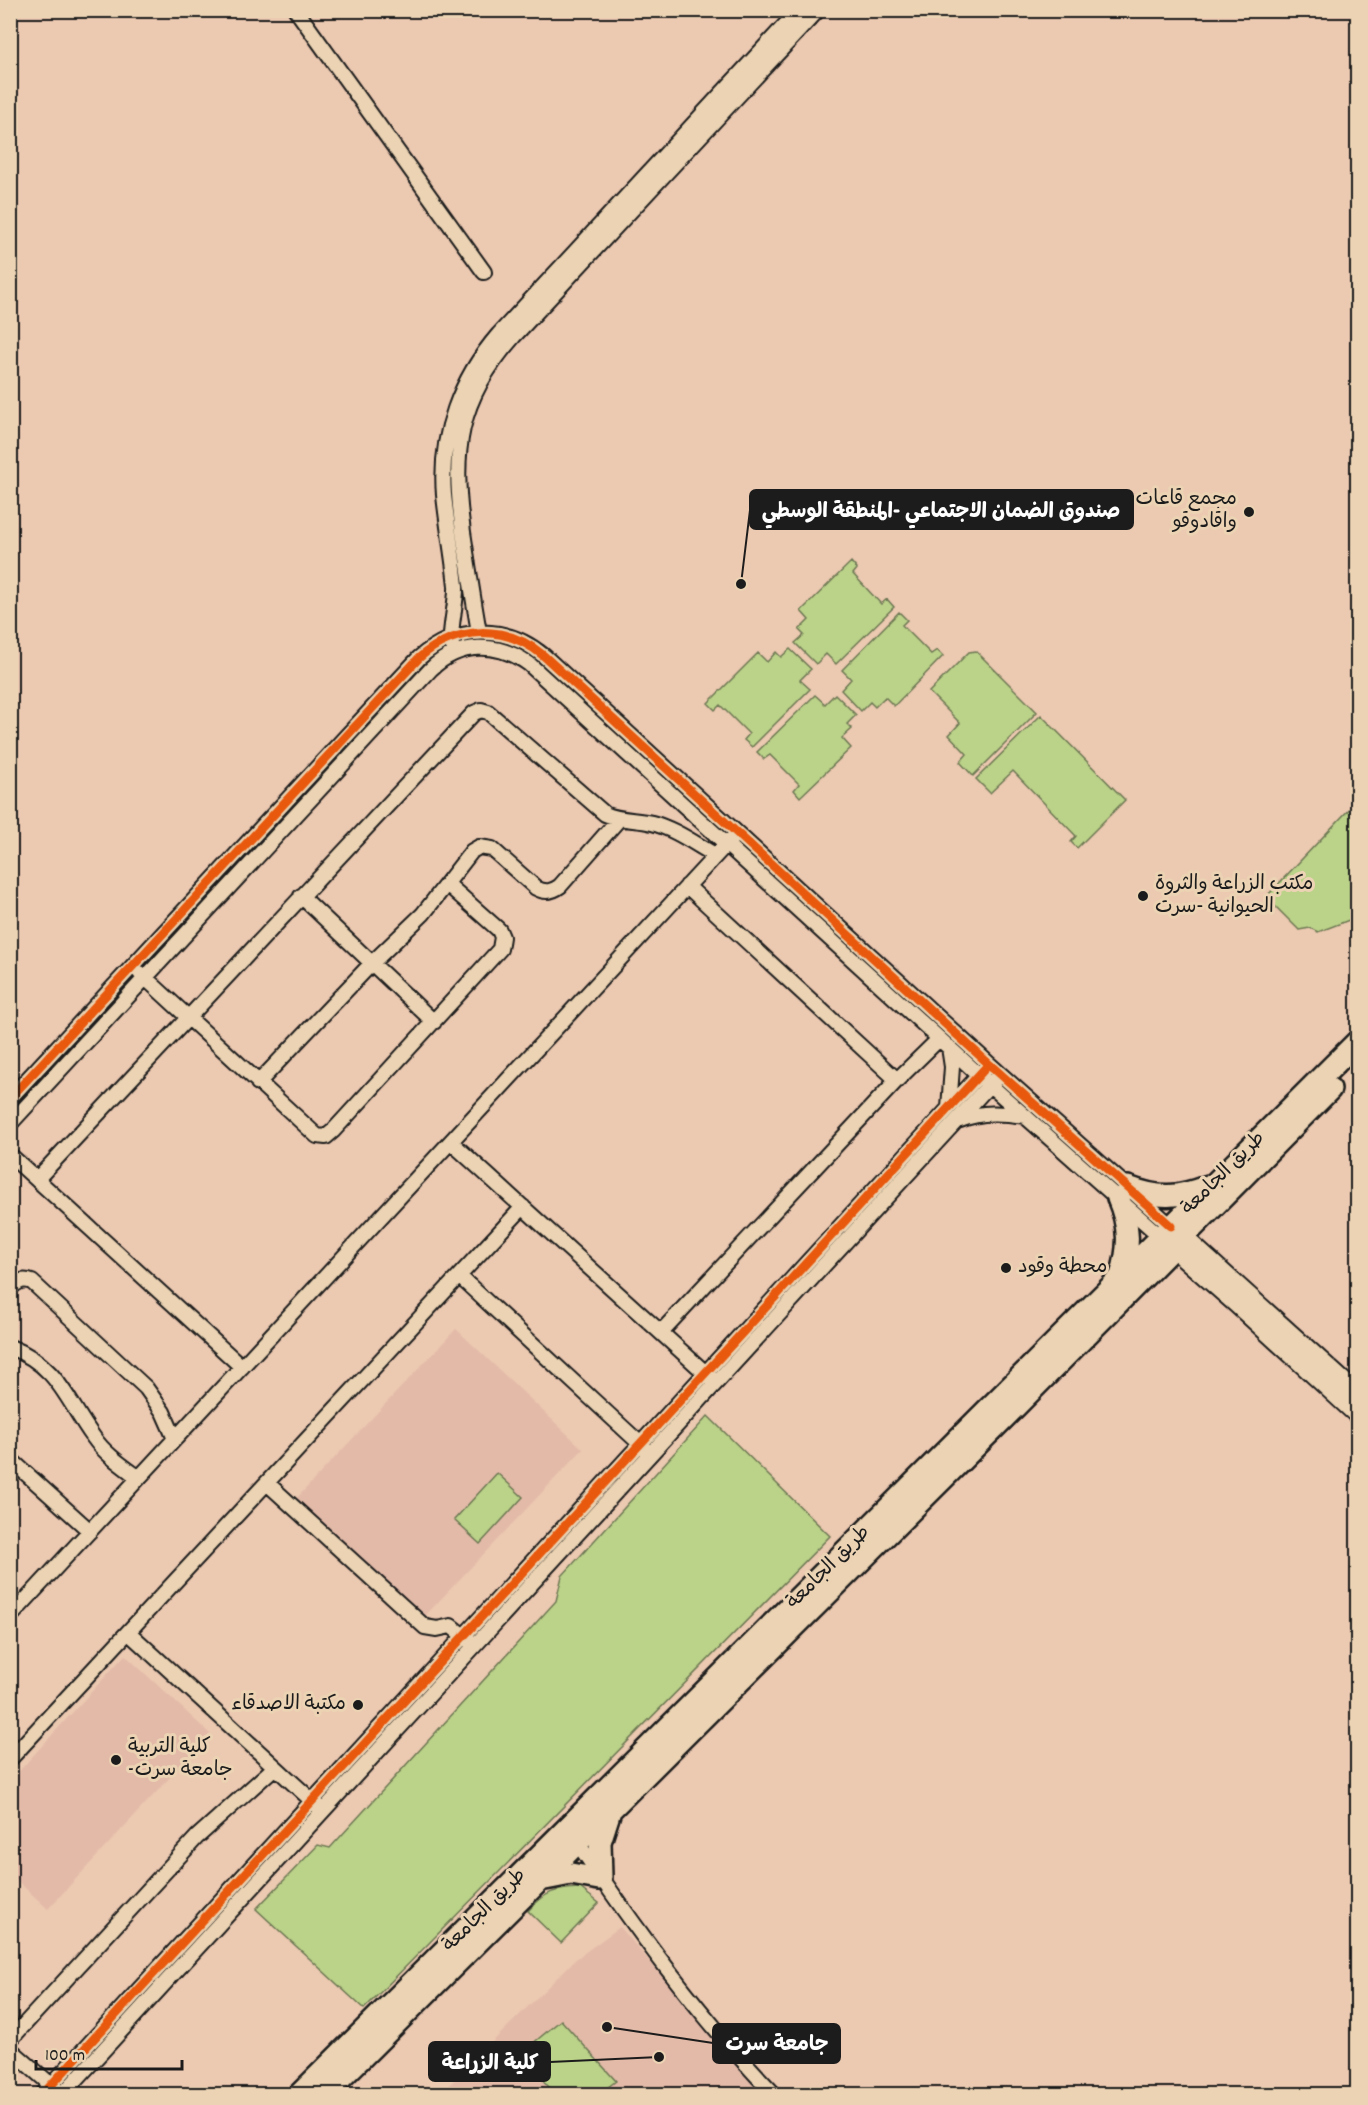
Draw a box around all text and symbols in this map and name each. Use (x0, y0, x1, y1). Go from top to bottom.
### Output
place label: مجمع قاعات واقادوقو (1136, 486, 1237, 537)
callout: صندوق الضمان الاجتماعي -المنطقة الوسطي (750, 490, 1133, 529)
text: صندوق الضمان الاجتماعي -المنطقة الوسطي (762, 498, 1120, 529)
marker: مجمع قاعات واقادوقو (1242, 505, 1256, 519)
place label: مكتب الزراعة والثروة الحيوانية -سرت (1155, 871, 1313, 922)
marker: مكتب الزراعة والثروة الحيوانية -سرت (1136, 889, 1150, 903)
street label: طريق الجامعة (1176, 1126, 1272, 1222)
place label: محطة وقود (1018, 1254, 1107, 1282)
marker: محطة وقود (999, 1261, 1013, 1275)
street label: طريق الجامعة (781, 1520, 877, 1616)
place label: مكتبة الاصدقاء (231, 1691, 346, 1719)
marker: مكتبة الاصدقاء (351, 1698, 365, 1712)
place label: كلية التربية -جامعة سرت (128, 1734, 233, 1785)
marker: كلية التربية -جامعة سرت (109, 1753, 123, 1767)
street label: طريق الجامعة (437, 1863, 533, 1959)
callout: جامعة سرت (713, 2024, 840, 2063)
text: جامعة سرت (726, 2031, 829, 2061)
scale bar (36, 2033, 182, 2071)
callout: كلية الزراعة (429, 2042, 550, 2081)
text: 100 m (45, 2044, 85, 2069)
text: كلية الزراعة (441, 2050, 539, 2080)

